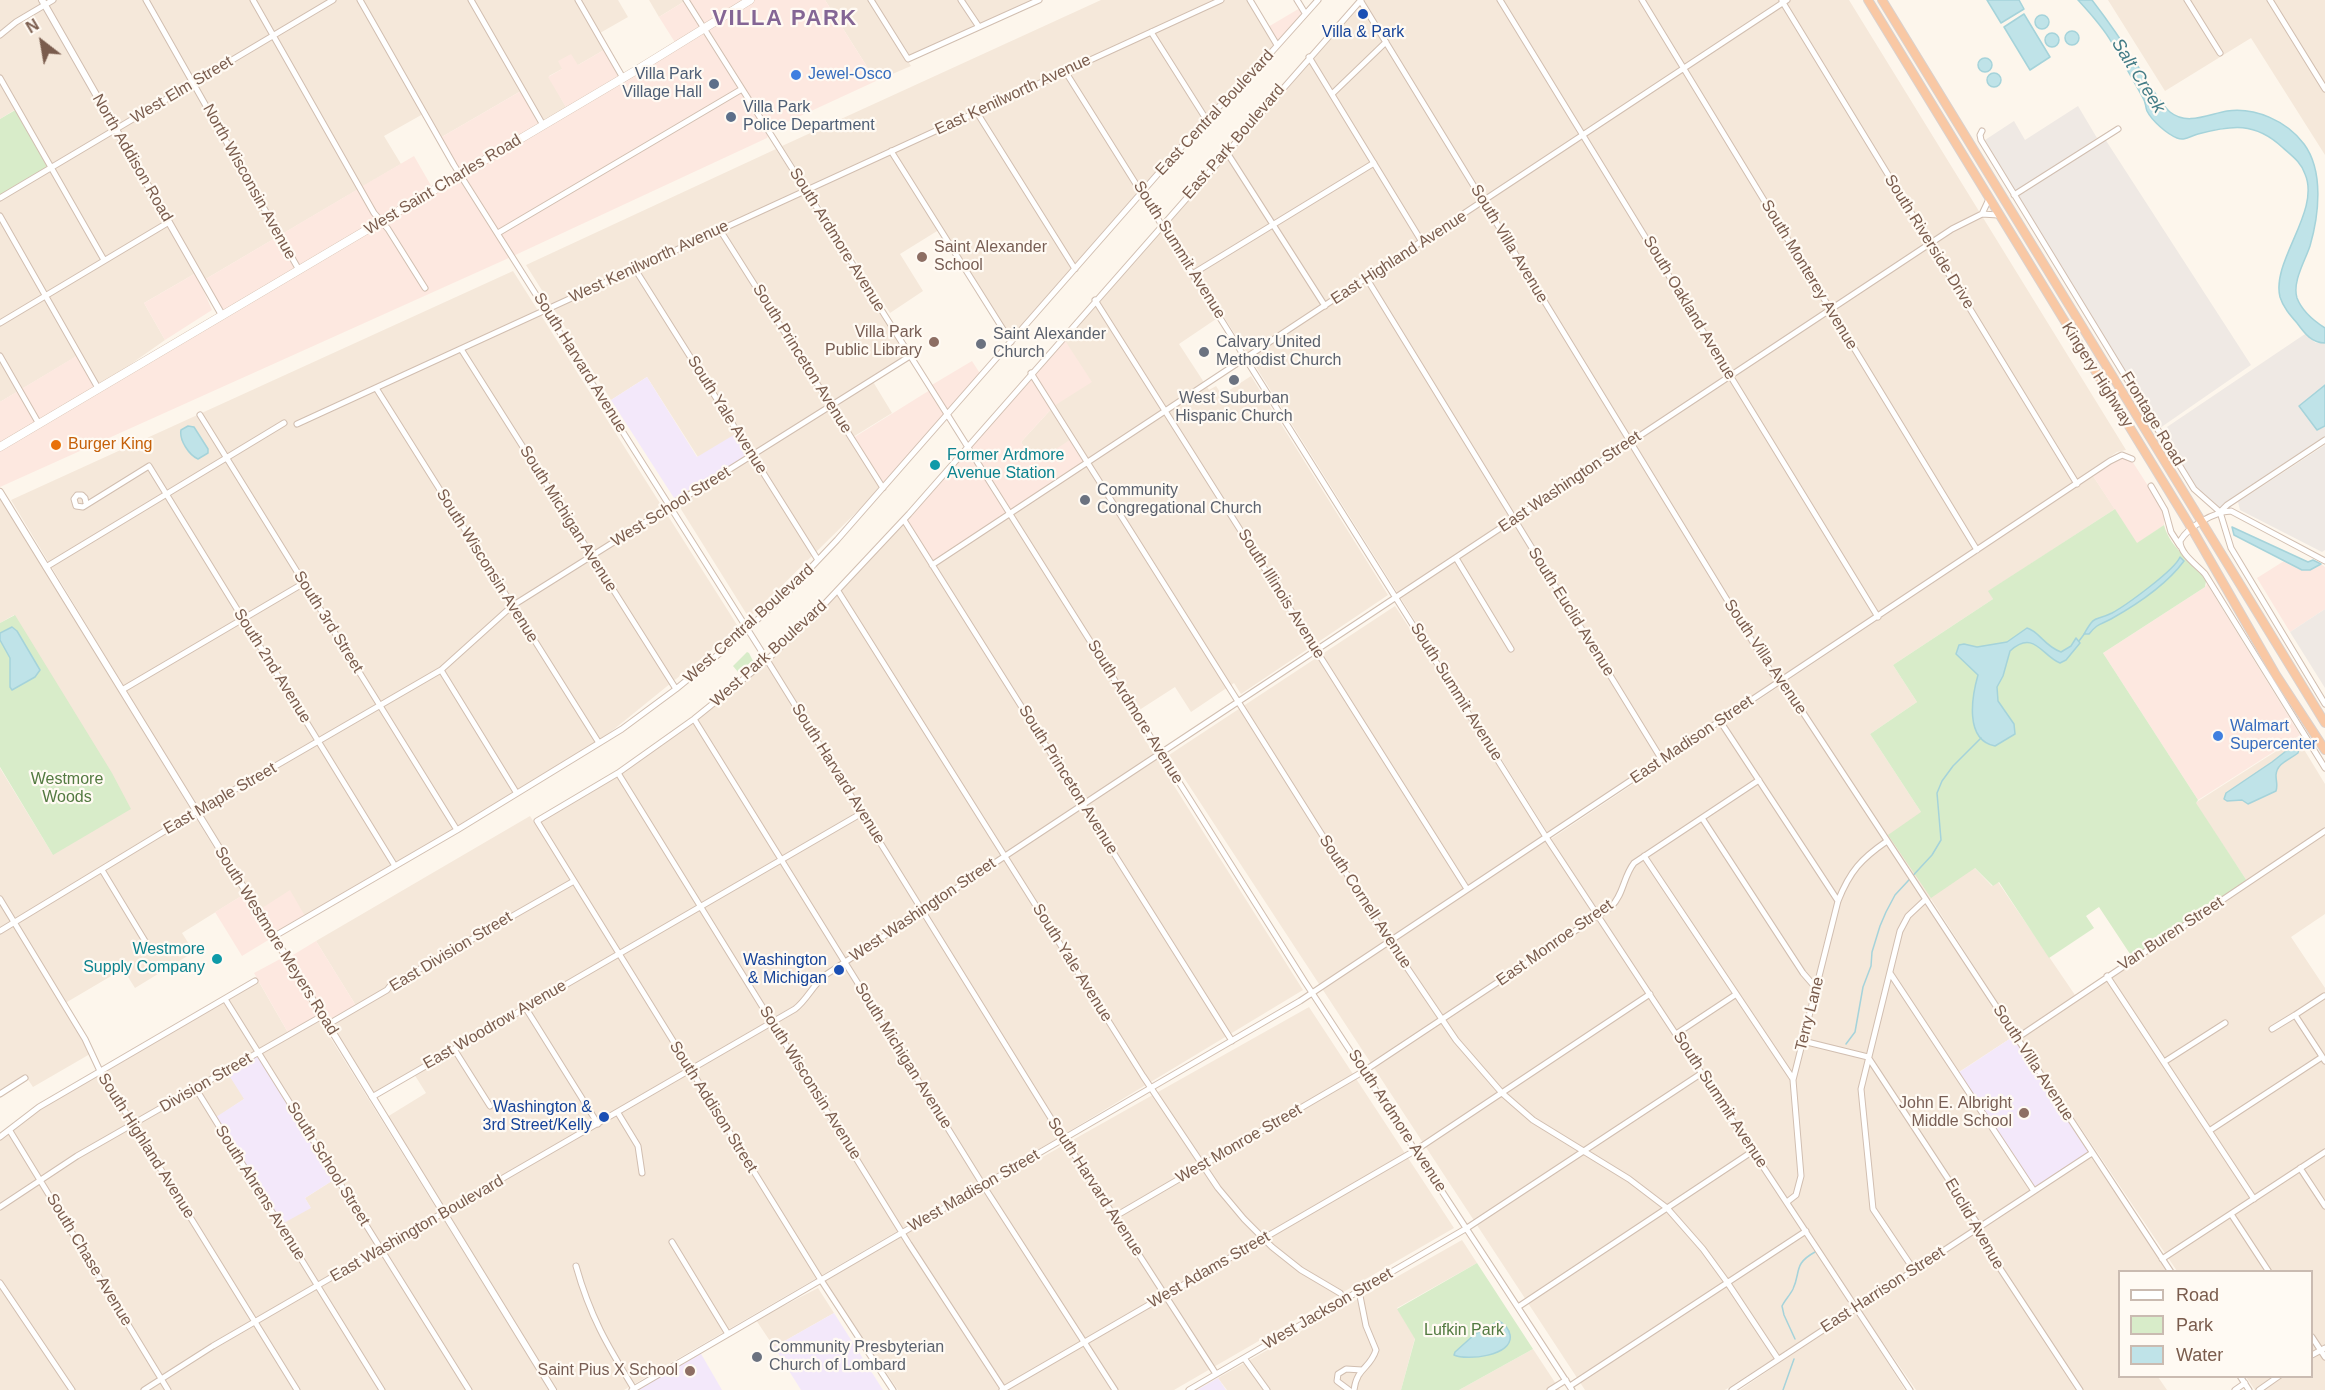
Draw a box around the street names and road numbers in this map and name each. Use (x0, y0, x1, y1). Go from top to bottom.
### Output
street label: East Central Boulevard (1152, 46, 1278, 180)
street label: East Kenilworth Avenue (932, 50, 1094, 140)
street label: West Elm Street (128, 52, 236, 128)
street label: East Park Boulevard (1179, 81, 1289, 203)
street label: North Addison Road (88, 91, 176, 225)
street label: North Wisconsin Avenue (198, 101, 300, 263)
street label: West Saint Charles Road (361, 131, 525, 239)
street label: South Ardmore Avenue (785, 165, 889, 315)
street label: South Riverside Drive (1880, 171, 1978, 313)
street label: South Summit Avenue (1129, 178, 1229, 322)
street label: South Villa Avenue (1466, 181, 1552, 307)
street label: South Monterey Avenue (1757, 197, 1861, 353)
street label: East Highland Avenue (1328, 207, 1470, 309)
street label: West Kenilworth Avenue (566, 217, 732, 307)
street label: South Oakland Avenue (1638, 233, 1740, 383)
street label: South Princeton Avenue (748, 281, 856, 437)
street label: South Harvard Avenue (529, 289, 631, 437)
street label: Kingery Highway (2057, 319, 2137, 431)
street label: South Yale Avenue (683, 352, 771, 478)
street label: Frontage Road (2116, 368, 2188, 470)
street label: East Washington Street (1495, 427, 1645, 537)
street label: South Michigan Avenue (515, 442, 621, 596)
street label: West School Street (608, 463, 734, 551)
street label: South Wisconsin Avenue (432, 486, 542, 646)
street label: South Illinois Avenue (1233, 526, 1329, 662)
street label: South Euclid Avenue (1524, 544, 1618, 680)
street label: West Central Boulevard (680, 560, 818, 688)
street label: South 3rd Street (289, 568, 367, 676)
street label: South Villa Avenue (1719, 596, 1811, 718)
street label: West Park Boulevard (707, 597, 831, 711)
street label: South 2nd Avenue (229, 605, 315, 727)
street label: South Summit Avenue (1406, 620, 1506, 764)
street label: South Ardmore Avenue (1083, 637, 1187, 787)
street label: East Madison Street (1627, 692, 1757, 788)
street label: South Harvard Avenue (787, 700, 889, 848)
street label: South Princeton Avenue (1014, 702, 1122, 858)
street label: East Maple Street (160, 759, 280, 839)
street label: South Cornell Avenue (1315, 832, 1415, 972)
street label: South Westmore Meyers Road (210, 843, 342, 1039)
street label: West Washington Street (846, 854, 1000, 966)
street label: Van Buren Street (2115, 893, 2227, 975)
street label: East Monroe Street (1493, 896, 1617, 990)
street label: South Yale Avenue (1028, 900, 1116, 1026)
street label: East Division Street (386, 908, 516, 996)
street label: Terry Lane (1792, 975, 1828, 1053)
street label: East Woodrow Avenue (420, 976, 570, 1074)
street label: South Michigan Avenue (850, 979, 956, 1133)
street label: South Villa Avenue (1988, 1001, 2078, 1125)
street label: South Wisconsin Avenue (755, 1003, 865, 1163)
street label: South Summit Avenue (1669, 1028, 1771, 1172)
street label: South Addison Street (665, 1038, 761, 1176)
street label: South Ardmore Avenue (1344, 1046, 1450, 1196)
street label: Division Street (157, 1049, 255, 1117)
street label: South Highland Avenue (93, 1070, 199, 1222)
street label: South School Street (282, 1099, 374, 1229)
street label: West Monroe Street (1173, 1100, 1305, 1188)
street label: South Harvard Avenue (1043, 1114, 1147, 1260)
street label: South Ahrens Avenue (211, 1122, 309, 1264)
street label: West Madison Street (905, 1146, 1043, 1236)
street label: East Washington Boulevard (327, 1171, 507, 1287)
street label: Euclid Avenue (1940, 1175, 2008, 1273)
street label: South Chase Avenue (42, 1190, 136, 1330)
street label: West Adams Street (1145, 1227, 1273, 1313)
street label: East Harrison Street (1817, 1243, 1949, 1337)
street label: West Jackson Street (1260, 1264, 1396, 1354)

